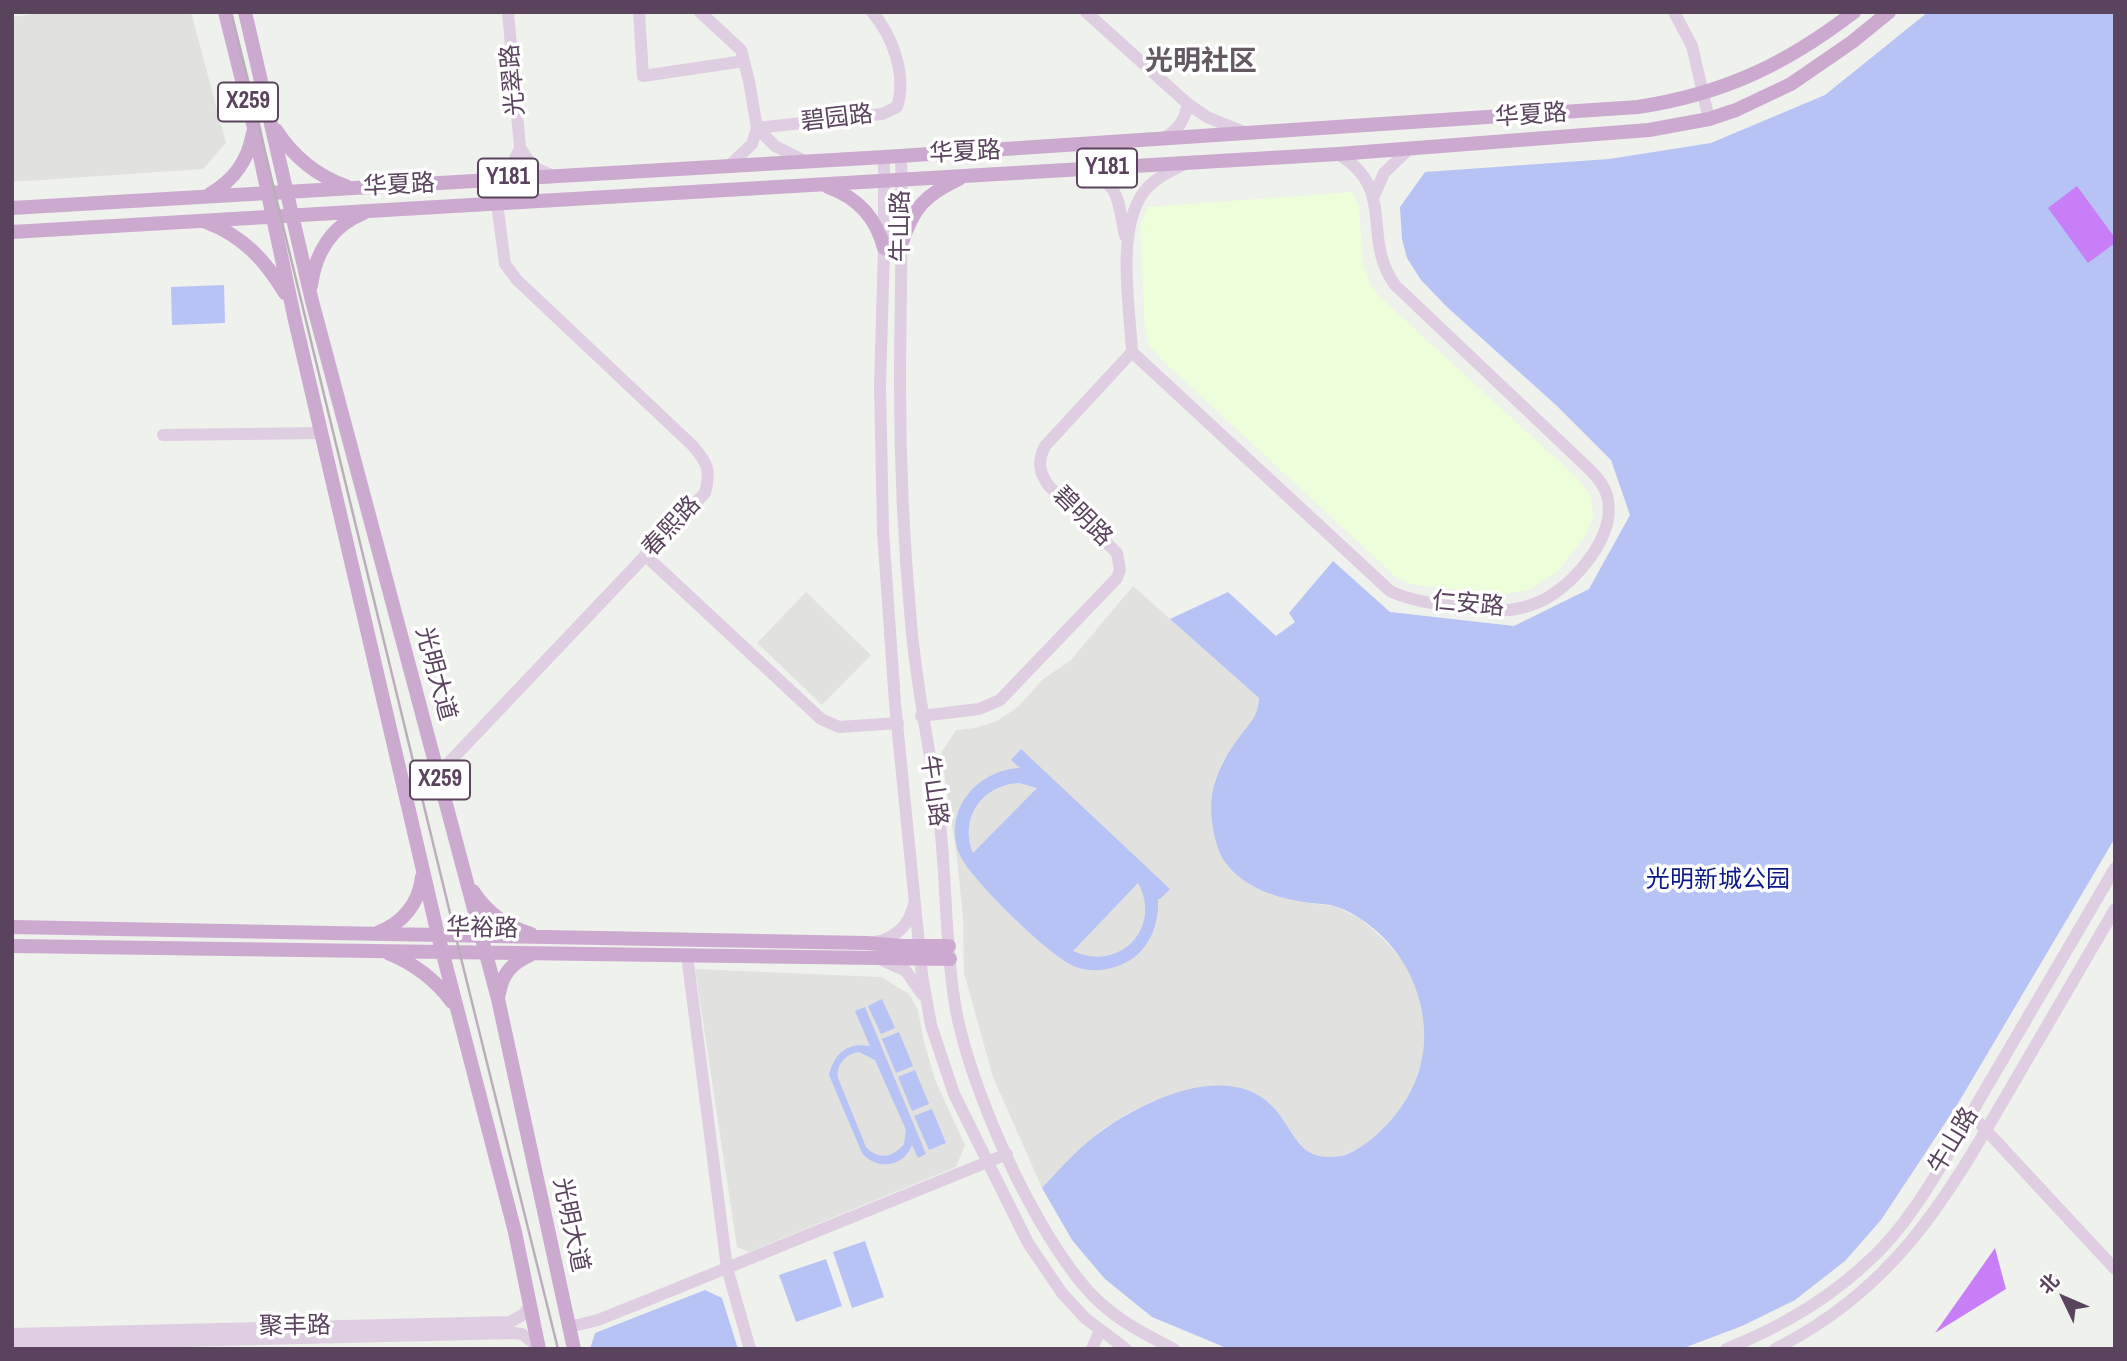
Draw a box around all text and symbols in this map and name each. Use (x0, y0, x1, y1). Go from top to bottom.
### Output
street label: 光翠路 (497, 43, 531, 117)
district label: 光明社区 (1145, 45, 1257, 79)
road number: X259 (218, 82, 278, 122)
street label: 华夏路 (1494, 99, 1568, 133)
street label: 碧园路 (800, 100, 874, 138)
street label: 华夏路 (928, 137, 1002, 169)
road number: Y181 (1077, 148, 1137, 188)
road number: Y181 (478, 158, 538, 197)
street label: 华夏路 (362, 170, 436, 202)
street label: 牛山路 (888, 190, 916, 262)
street label: 碧明路 (1046, 481, 1118, 553)
street label: 春熙路 (637, 491, 707, 563)
street label: 仁安路 (1431, 588, 1505, 622)
street label: 光明大道 (409, 624, 461, 724)
street label: 牛山路 (914, 753, 952, 829)
road number: X259 (410, 760, 470, 800)
park label: 光明新城公园 (1646, 867, 1790, 895)
street label: 华裕路 (446, 914, 518, 944)
street label: 牛山路 (1923, 1103, 1985, 1179)
street label: 光明大道 (546, 1175, 594, 1275)
north arrow (2029, 1263, 2099, 1333)
text: 北 (2033, 1268, 2065, 1299)
street label: 聚丰路 (259, 1312, 331, 1342)

